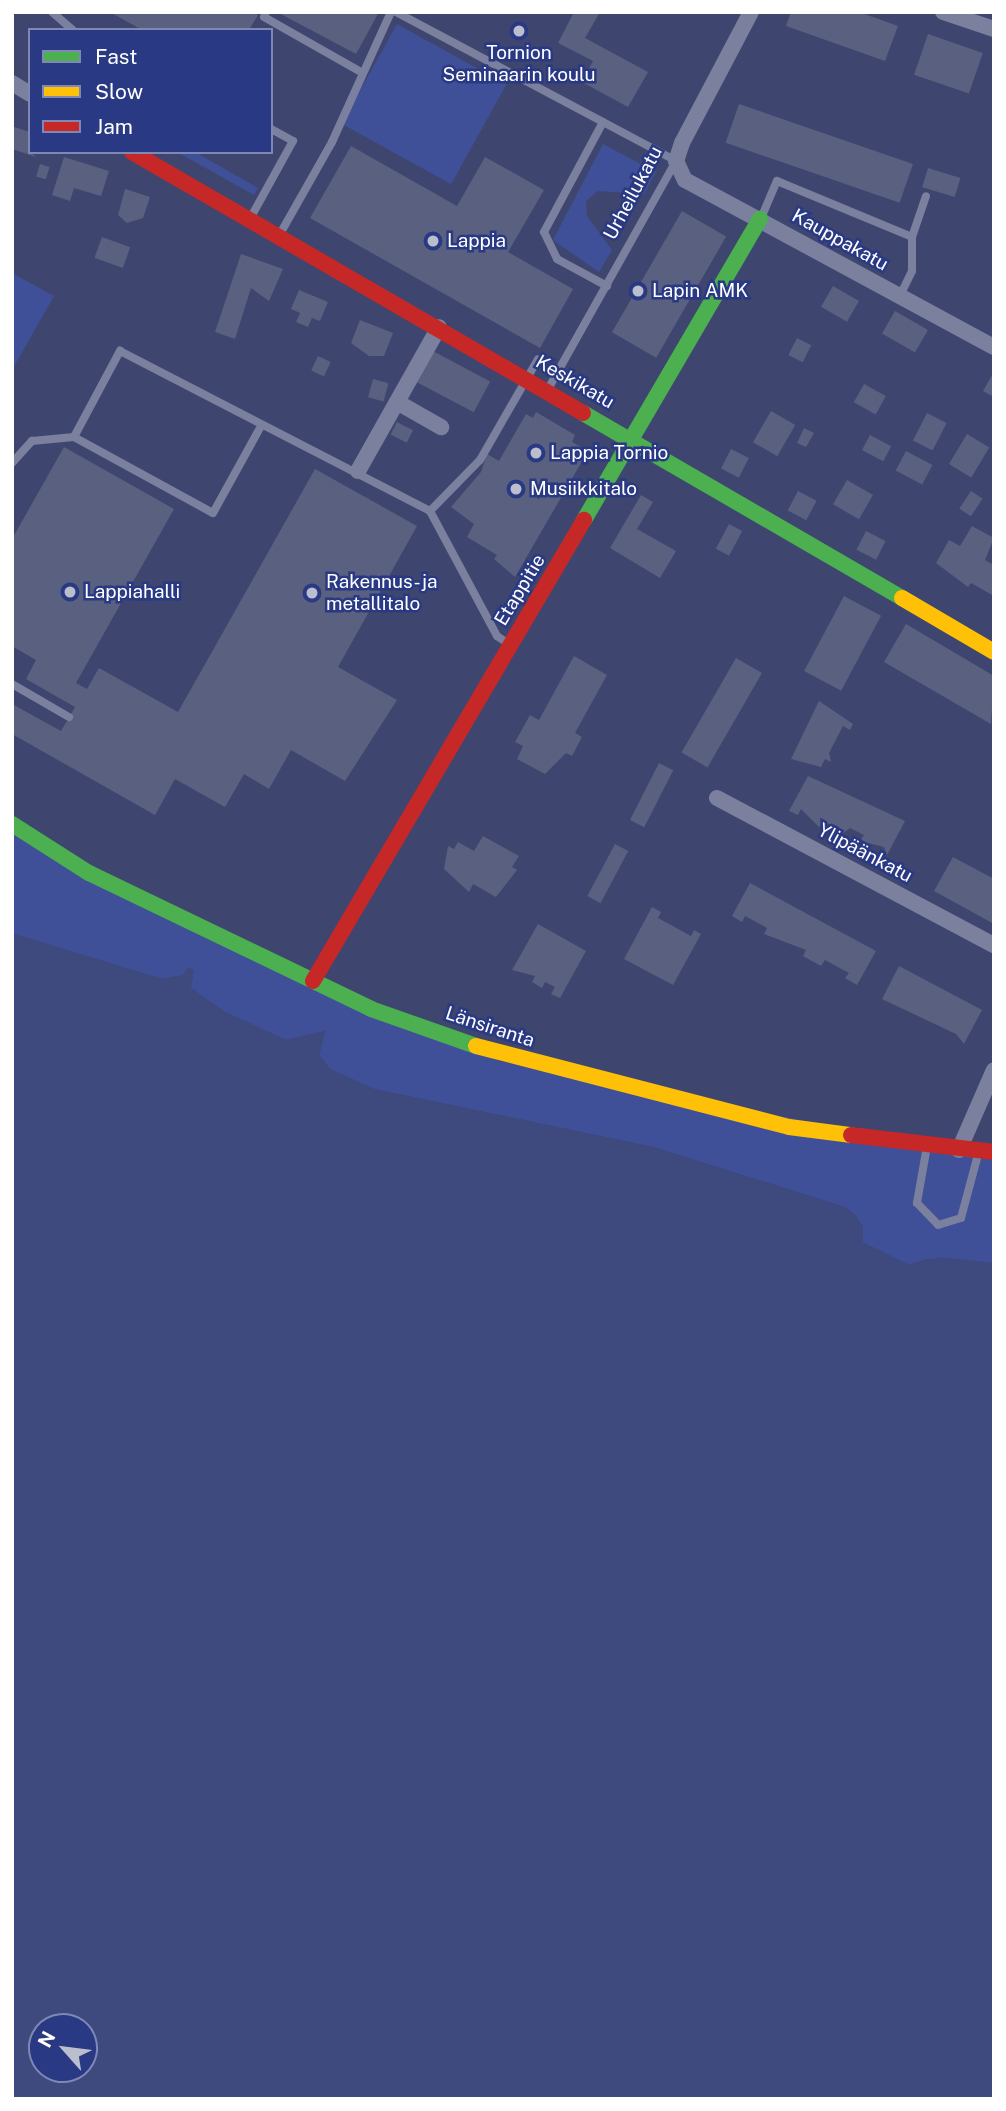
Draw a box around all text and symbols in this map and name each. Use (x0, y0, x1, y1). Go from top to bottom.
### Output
marker: Tornion Seminaarin koulu (511, 23, 527, 39)
legend (28, 28, 273, 154)
place label: Tornion Seminaarin koulu (442, 42, 596, 86)
text: Fast (95, 44, 137, 69)
text: Slow (95, 79, 143, 104)
text: Jam (95, 114, 133, 139)
street label: Urheilukatu (599, 142, 667, 244)
street label: Kauppakatu (788, 204, 892, 276)
place label: Lappia (447, 230, 506, 252)
marker: Lappia (425, 233, 441, 249)
place label: Lapin AMK (652, 280, 748, 302)
marker: Lapin AMK (630, 283, 646, 299)
street label: Keskikatu (532, 350, 618, 414)
place label: Lappia Tornio (550, 442, 668, 464)
marker: Lappia Tornio (528, 445, 544, 461)
place label: Musiikkitalo (530, 478, 637, 500)
marker: Musiikkitalo (508, 481, 524, 497)
street label: Etappitie (490, 550, 550, 630)
place label: Rakennus- ja metallitalo (326, 571, 441, 615)
place label: Lappiahalli (84, 581, 180, 603)
marker: Lappiahalli (62, 584, 78, 600)
marker: Rakennus- ja metallitalo (304, 585, 320, 601)
street label: Ylipäänkatu (814, 819, 916, 887)
street label: Länsiranta (443, 1002, 537, 1052)
north arrow (28, 2013, 98, 2083)
text: N (33, 2027, 59, 2051)

